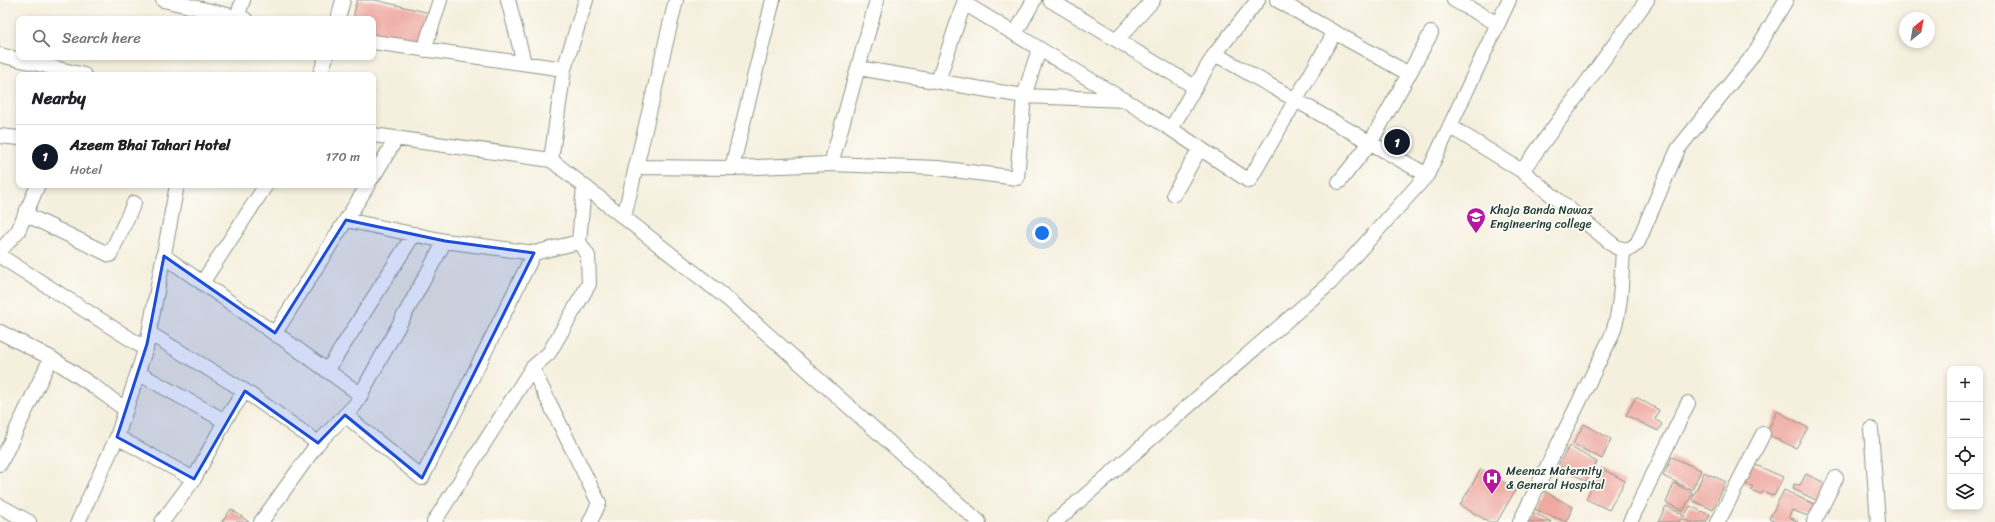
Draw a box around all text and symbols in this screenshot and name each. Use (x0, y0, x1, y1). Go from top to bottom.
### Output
north arrow (1899, 12, 1935, 48)
search box (16, 16, 376, 60)
text: Search here (62, 25, 141, 51)
icon: search (30, 27, 52, 49)
text: Nearby (32, 83, 86, 113)
pin: 1 (1384, 127, 1410, 157)
text: Azeem Bhai Tahari Hotel (70, 132, 230, 158)
text: 1 (42, 145, 48, 168)
text: 170 m (325, 145, 360, 168)
text: Hotel (70, 158, 102, 181)
place label: Khaja Banda Nawaz Engineering college (1490, 199, 1593, 235)
school or university icon: Khaja Banda Nawaz Engineering college (1465, 206, 1487, 234)
your location (1032, 223, 1052, 243)
map controls (1947, 366, 1983, 510)
button: + (1947, 366, 1983, 402)
button: − (1947, 402, 1983, 438)
button: locate (1947, 438, 1983, 474)
place label: Meenaz Maternity & General Hospital (1506, 460, 1605, 496)
hospital icon: Meenaz Maternity & General Hospital (1481, 467, 1503, 495)
button: layers (1947, 474, 1983, 510)

